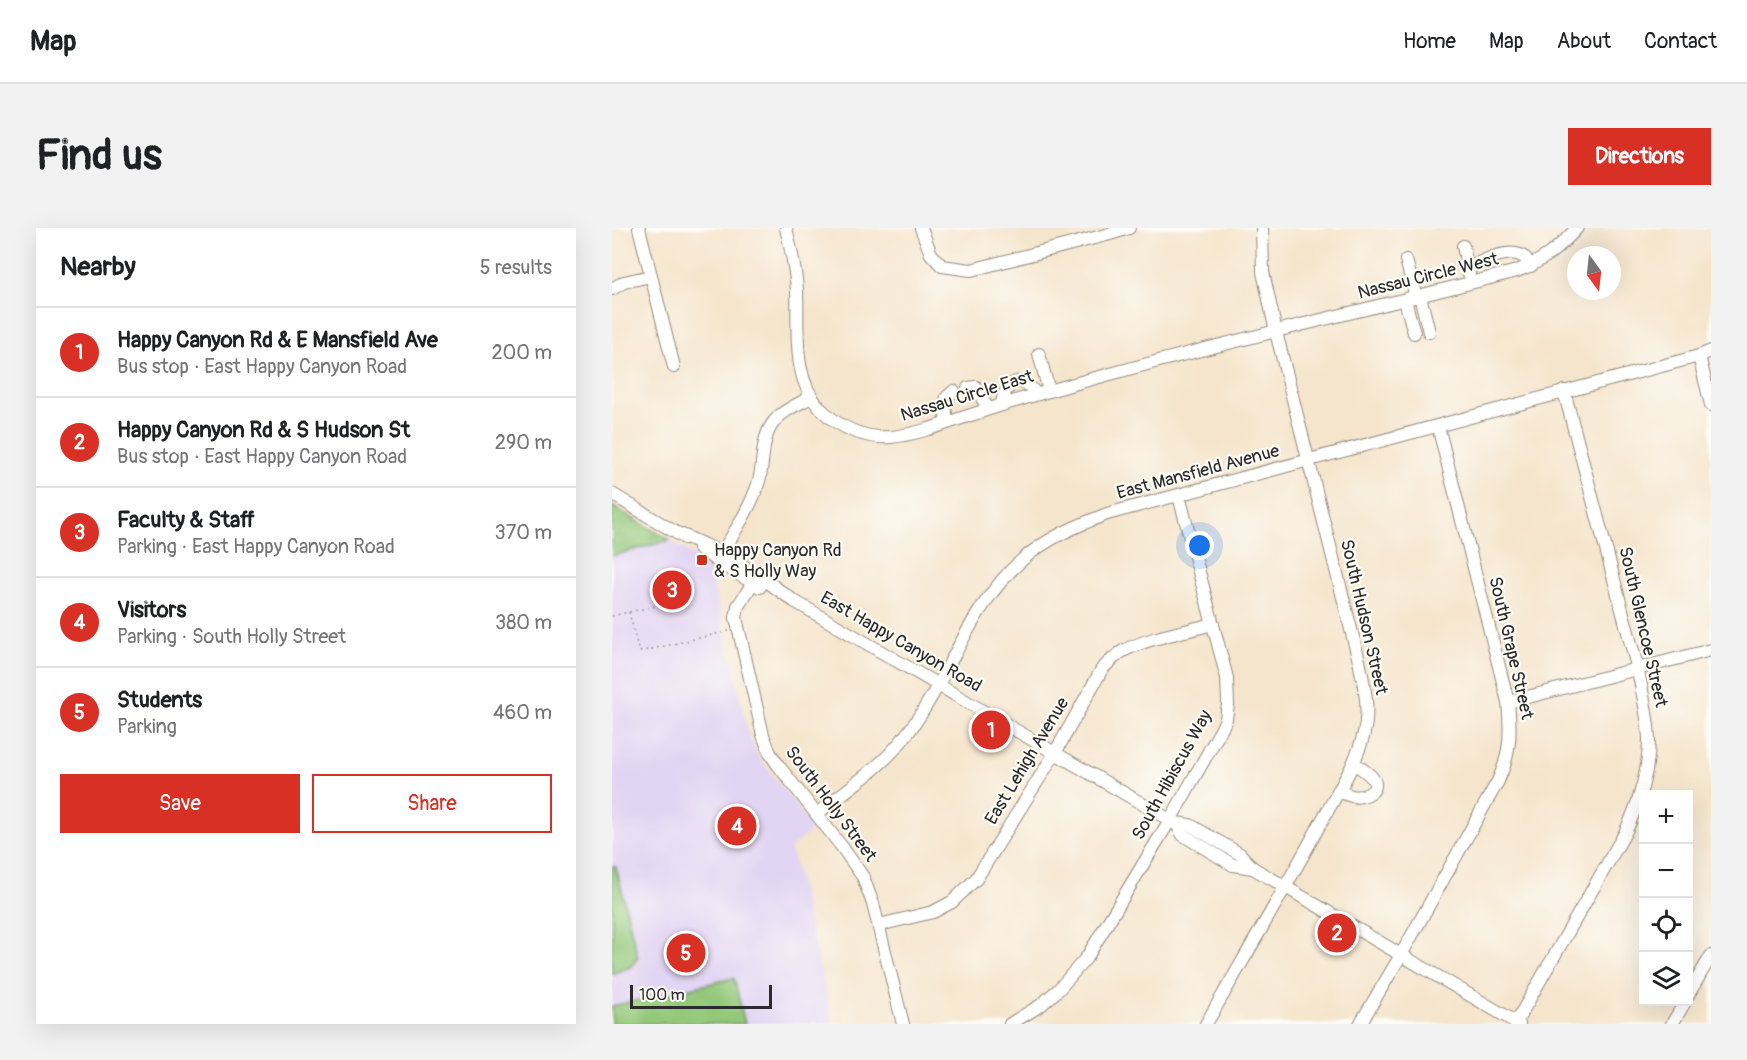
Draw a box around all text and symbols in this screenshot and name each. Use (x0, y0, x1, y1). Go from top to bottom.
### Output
text: Map (30, 24, 76, 59)
text: Home (1403, 28, 1456, 55)
text: Map (1489, 28, 1524, 55)
text: About (1557, 28, 1611, 55)
text: Contact (1644, 28, 1717, 55)
button: Directions (1568, 128, 1711, 185)
text: Find us (36, 130, 162, 182)
north arrow (1567, 246, 1621, 300)
street label: Nassau Circle West (1355, 247, 1501, 305)
text: Nearby (60, 251, 136, 283)
text: 5 results (480, 255, 552, 280)
text: Happy Canyon Rd & E Mansfield Ave (117, 326, 438, 354)
text: 1 (76, 340, 83, 365)
text: 200 m (491, 340, 552, 365)
text: Bus stop · East Happy Canyon Road (117, 354, 407, 379)
street label: Nassau Circle East (898, 365, 1037, 427)
text: Happy Canyon Rd & S Hudson St (117, 416, 410, 444)
text: 2 (74, 430, 85, 455)
text: 290 m (495, 430, 552, 455)
street label: East Mansfield Avenue (1114, 439, 1282, 505)
text: Bus stop · East Happy Canyon Road (117, 444, 407, 469)
text: Faculty & Staff (117, 506, 255, 534)
text: 3 (74, 520, 85, 545)
text: 370 m (495, 520, 552, 545)
your location (1185, 531, 1214, 560)
text: Parking · East Happy Canyon Road (117, 534, 395, 559)
street label: South Hudson Street (1335, 537, 1393, 698)
place label: Happy Canyon Rd & S Holly Way (714, 539, 842, 583)
street label: South Glencoe Street (1613, 545, 1673, 710)
marker: Happy Canyon Rd & S Holly Way (695, 553, 709, 567)
pin: 3 (652, 568, 692, 613)
street label: South Grape Street (1483, 574, 1539, 722)
street label: East Happy Canyon Road (816, 586, 986, 698)
text: Visitors (117, 596, 186, 624)
text: 4 (74, 610, 85, 635)
text: 380 m (495, 610, 552, 635)
text: Parking · South Holly Street (117, 624, 346, 649)
text: Students (117, 686, 202, 714)
street label: East Lehigh Avenue (980, 693, 1074, 829)
text: 5 (74, 700, 85, 725)
text: 460 m (493, 700, 552, 725)
street label: South Hibiscus Way (1127, 706, 1217, 844)
pin: 1 (972, 708, 1010, 752)
text: Parking (117, 714, 177, 739)
street label: South Holly Street (780, 742, 882, 867)
button: Save (60, 774, 300, 833)
button: Share (312, 774, 552, 833)
map controls (1639, 790, 1693, 1006)
button: + (1639, 790, 1693, 844)
pin: 4 (718, 804, 756, 848)
button: − (1639, 844, 1693, 898)
button: locate (1639, 898, 1693, 952)
pin: 2 (1318, 910, 1356, 956)
pin: 5 (666, 930, 706, 976)
button: layers (1639, 952, 1693, 1006)
scale bar (630, 982, 772, 1010)
text: 100 m (639, 985, 685, 1005)

